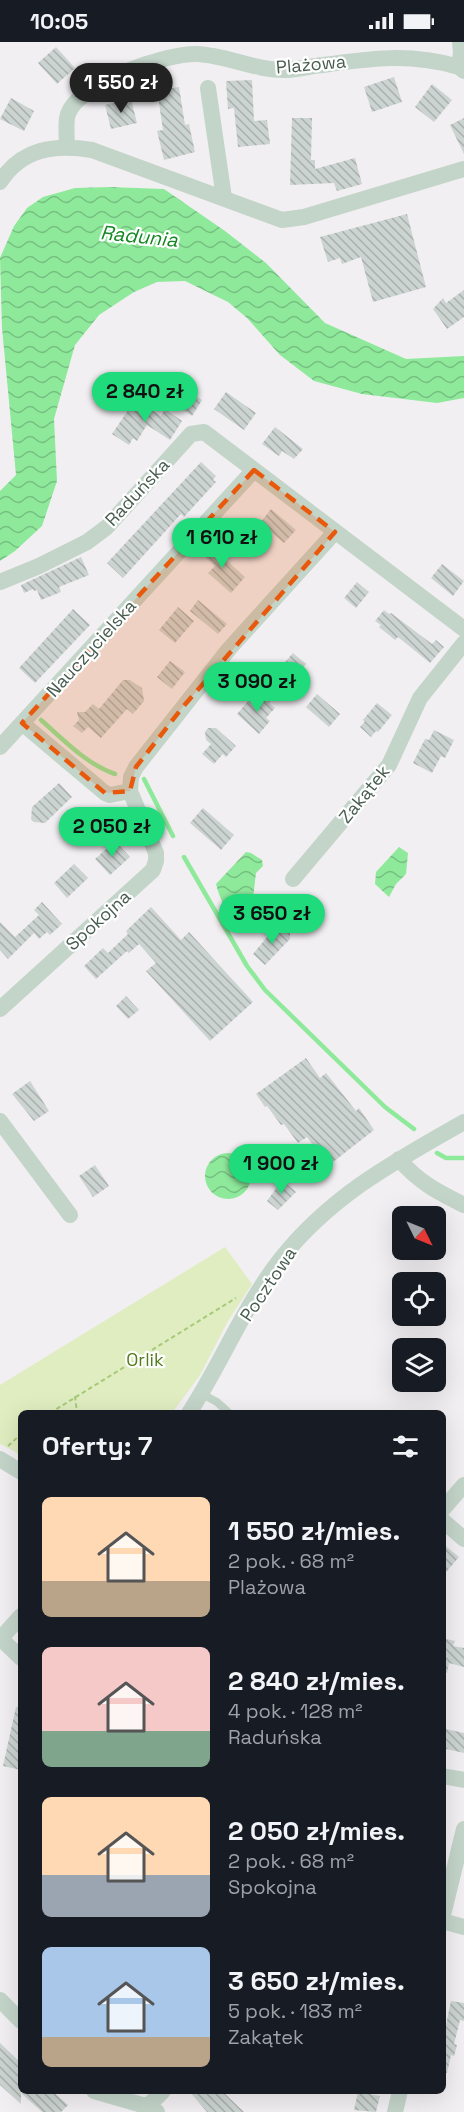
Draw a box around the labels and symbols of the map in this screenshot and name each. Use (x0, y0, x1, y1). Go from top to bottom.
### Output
street label: Plażowa (275, 49, 347, 79)
pin: 1 550 zł (59, 63, 183, 114)
water label: Radunia (99, 219, 179, 253)
pin: 2 840 zł (83, 372, 207, 423)
street label: Raduńska (100, 453, 174, 531)
pin: 1 610 zł (160, 518, 284, 569)
street label: Nauczycielska (41, 594, 141, 702)
pin: 3 090 zł (195, 662, 319, 713)
street label: Zakątek (334, 760, 395, 828)
pin: 2 050 zł (50, 807, 174, 858)
street label: Spokojna (61, 885, 135, 955)
pin: 3 650 zł (210, 894, 334, 945)
pin: 1 900 zł (219, 1144, 343, 1195)
north arrow (392, 1206, 446, 1260)
street label: Pocztowa (235, 1242, 301, 1326)
park label: Orlik (126, 1348, 164, 1371)

